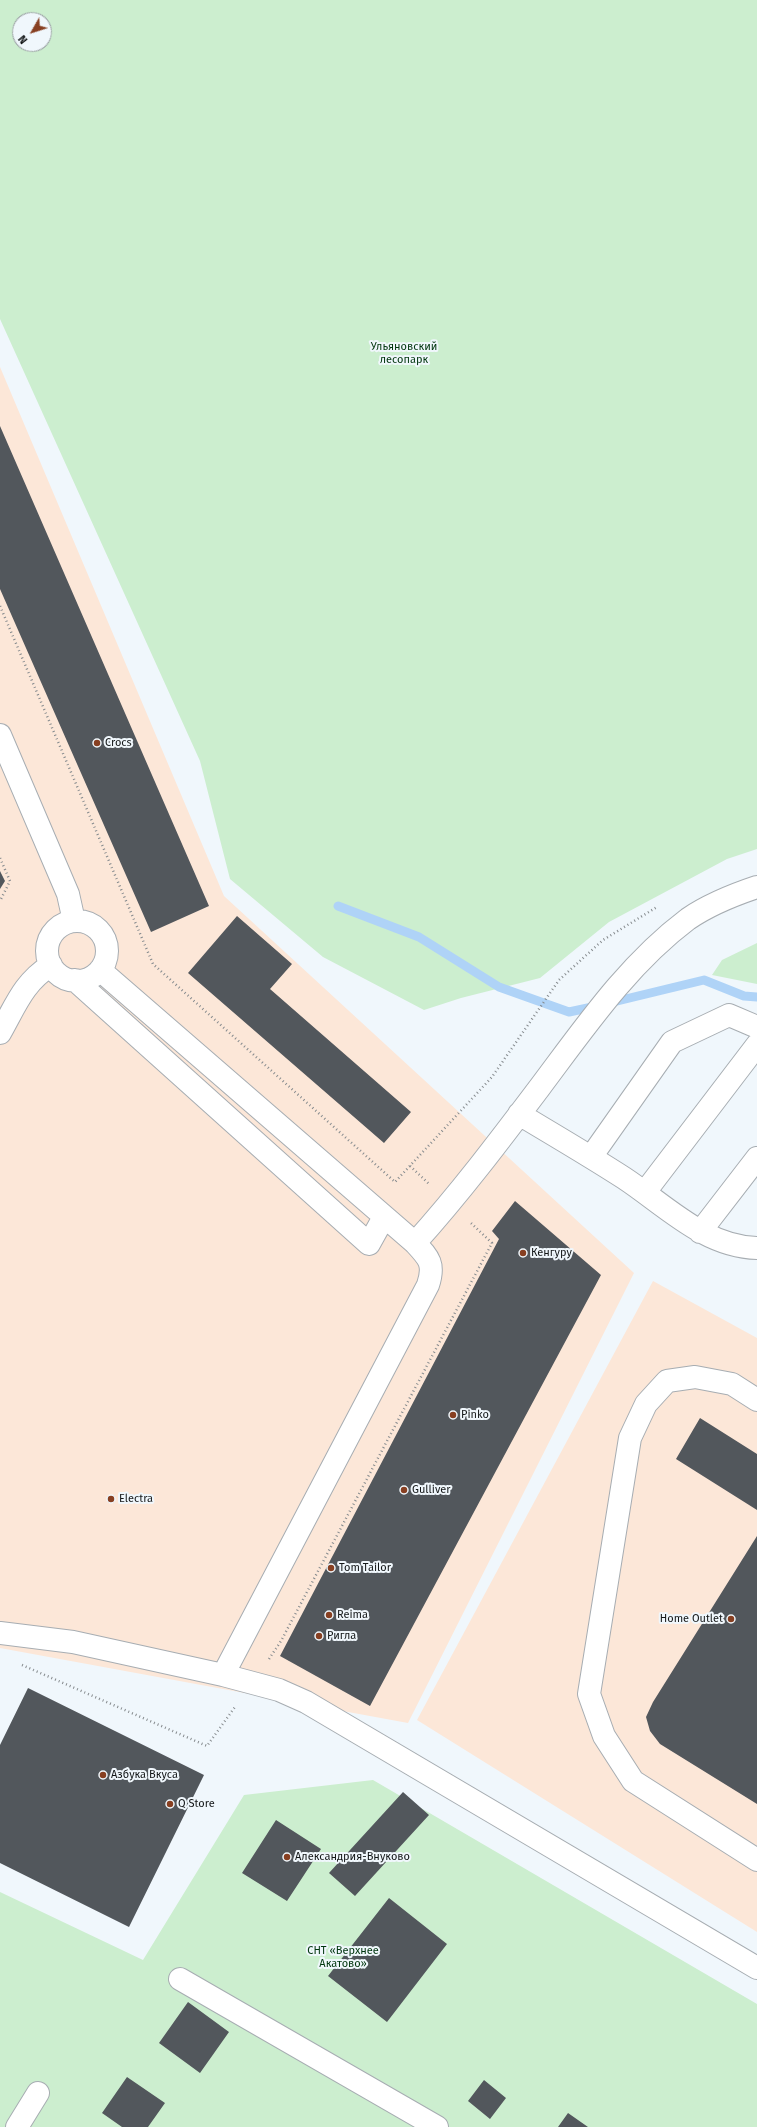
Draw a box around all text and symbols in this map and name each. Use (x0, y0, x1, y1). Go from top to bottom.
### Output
north arrow (12, 12, 52, 52)
text: N (16, 32, 30, 46)
park label: Ульяновский лесопарк (371, 340, 437, 366)
place label: Crocs (105, 736, 132, 750)
marker: Crocs (92, 738, 102, 748)
place label: Кенгуру (531, 1246, 572, 1260)
marker: Кенгуру (518, 1248, 528, 1258)
place label: Pinko (461, 1408, 489, 1422)
marker: Pinko (448, 1410, 458, 1420)
place label: Gulliver (412, 1483, 450, 1497)
marker: Gulliver (399, 1485, 409, 1495)
place label: Electra (119, 1492, 153, 1506)
marker: Electra (106, 1494, 116, 1504)
place label: Tom Tailor (339, 1561, 391, 1575)
marker: Tom Tailor (326, 1563, 336, 1573)
place label: Reima (337, 1608, 368, 1622)
marker: Reima (324, 1610, 334, 1620)
place label: Home Outlet (660, 1612, 723, 1626)
marker: Home Outlet (726, 1614, 736, 1624)
place label: Ригла (327, 1629, 356, 1643)
marker: Ригла (314, 1631, 324, 1641)
place label: Азбука Вкуса (111, 1768, 178, 1782)
marker: Азбука Вкуса (98, 1770, 108, 1780)
place label: Q Store (178, 1797, 215, 1811)
marker: Q Store (165, 1799, 175, 1809)
place label: Александрия-Внуково (295, 1850, 410, 1864)
marker: Александрия-Внуково (282, 1852, 292, 1862)
park label: СНТ «Верхнее Акатово» (307, 1944, 379, 1970)

